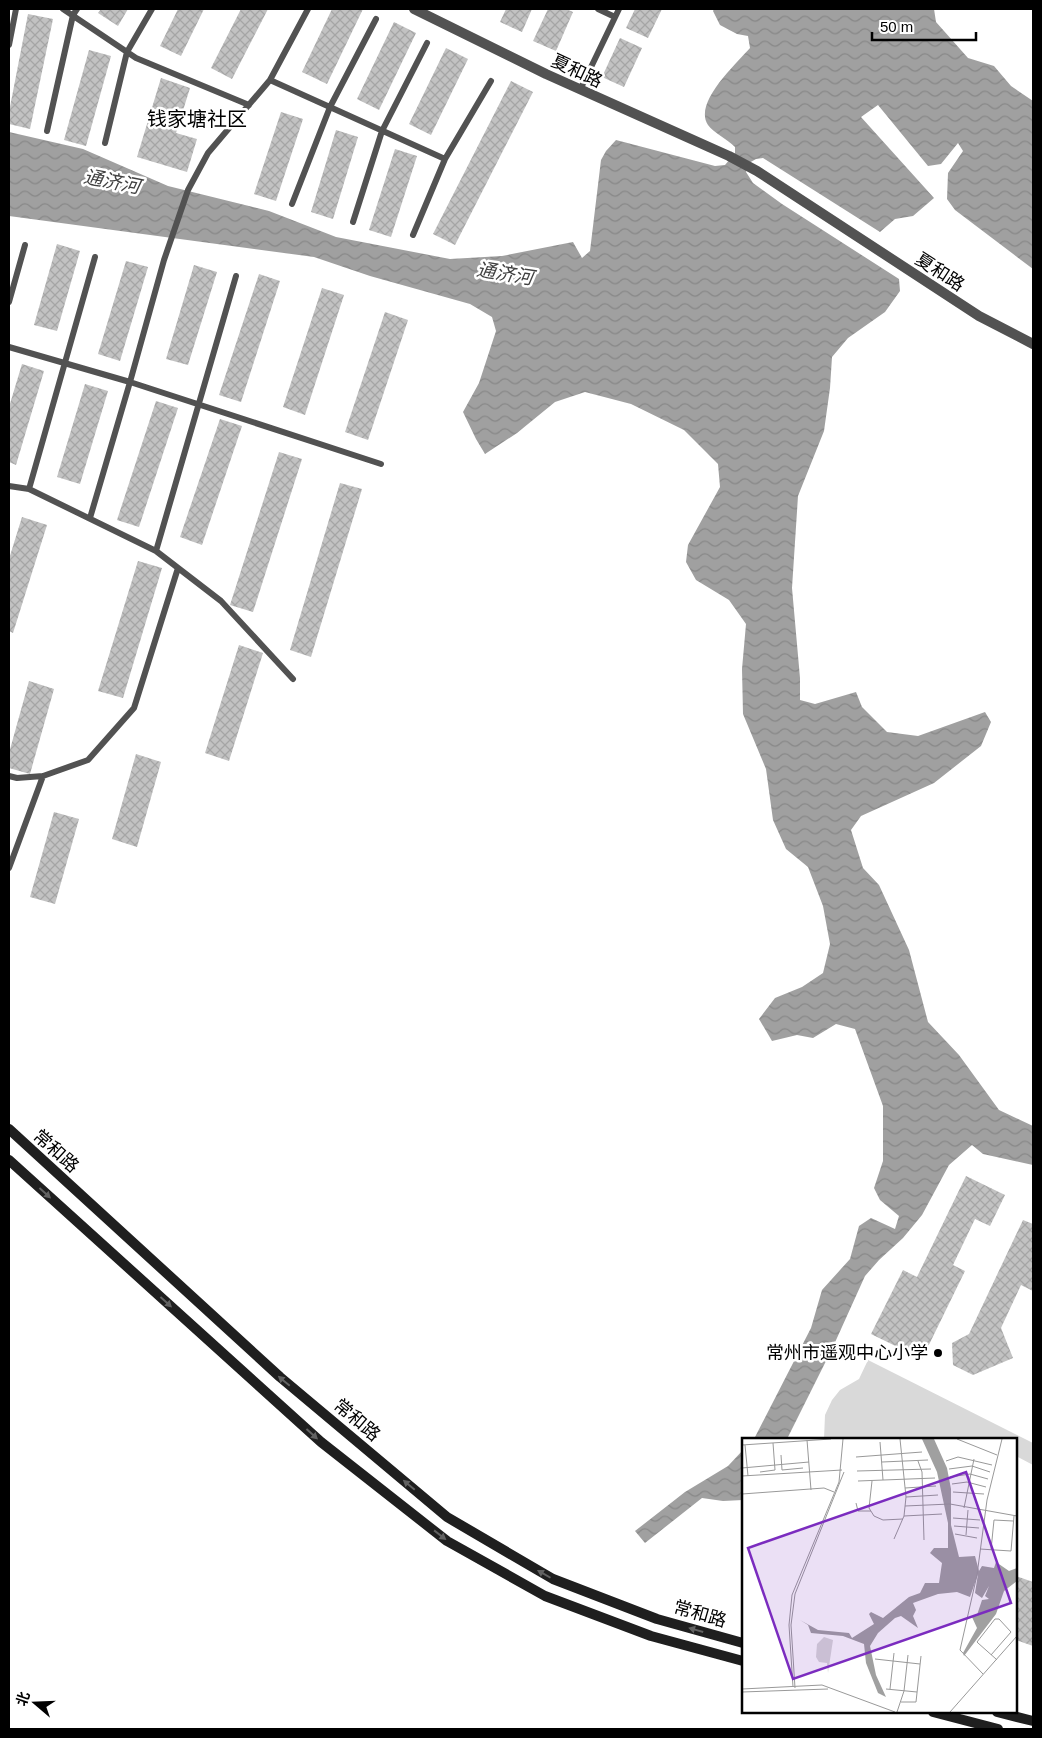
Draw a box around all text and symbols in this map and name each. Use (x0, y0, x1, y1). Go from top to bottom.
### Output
scale bar (872, 10, 976, 42)
text: 50 m (880, 18, 913, 35)
street label: 夏和路 (548, 51, 606, 91)
district label: 钱家塘社区 (147, 108, 247, 130)
water label: 通济河 (82, 166, 146, 198)
street label: 夏和路 (912, 249, 968, 295)
water label: 通济河 (475, 259, 539, 289)
street label: 常和路 (29, 1126, 83, 1176)
one-way arrow (38, 1187, 50, 1199)
one-way arrow (159, 1296, 171, 1308)
place label: 常州市遥观中心小学 (766, 1343, 928, 1363)
marker: 常州市遥观中心小学 (932, 1347, 944, 1359)
one-way arrow (278, 1375, 291, 1386)
street label: 常和路 (330, 1395, 384, 1445)
one-way arrow (306, 1428, 318, 1440)
inset map (742, 1438, 1017, 1713)
one-way arrow (403, 1479, 416, 1490)
one-way arrow (433, 1530, 446, 1541)
one-way arrow (538, 1569, 551, 1578)
street label: 常和路 (671, 1597, 729, 1631)
one-way arrow (689, 1626, 704, 1634)
north arrow (10, 1678, 60, 1728)
text: 北 (13, 1690, 33, 1708)

